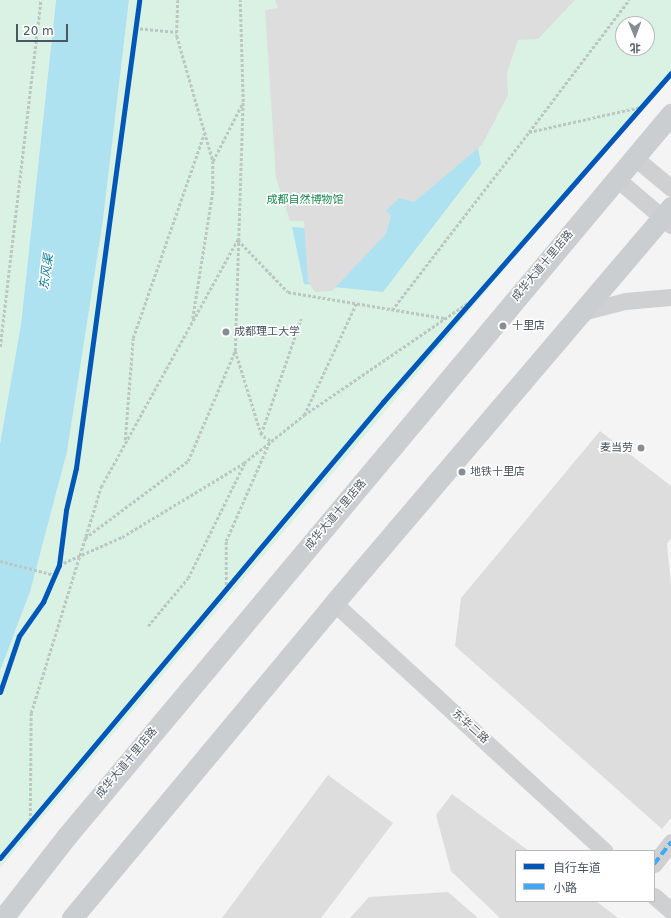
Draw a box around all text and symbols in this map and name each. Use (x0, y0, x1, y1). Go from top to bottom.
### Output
scale bar (18, 16, 70, 42)
north arrow (615, 16, 655, 56)
text: 20 m (23, 24, 54, 38)
text: 北 (630, 41, 641, 54)
park label: 成都自然博物馆 (267, 193, 343, 207)
street label: 成华大道十里店路 (510, 228, 576, 304)
water label: 东风渠 (37, 253, 57, 291)
place label: 十里店 (512, 319, 545, 333)
marker: 十里店 (497, 320, 509, 332)
place label: 成都理工大学 (234, 325, 300, 339)
marker: 成都理工大学 (221, 327, 231, 337)
place label: 麦当劳 (600, 441, 633, 455)
marker: 麦当劳 (636, 443, 646, 453)
place label: 地铁十里店 (470, 465, 525, 479)
marker: 地铁十里店 (457, 467, 467, 477)
street label: 成华大道十里店路 (303, 477, 369, 553)
street label: 东华二路 (449, 707, 491, 747)
street label: 成华大道十里店路 (94, 725, 160, 801)
legend (515, 850, 655, 902)
text: 自行车道 (553, 861, 601, 875)
text: 小路 (553, 881, 577, 895)

